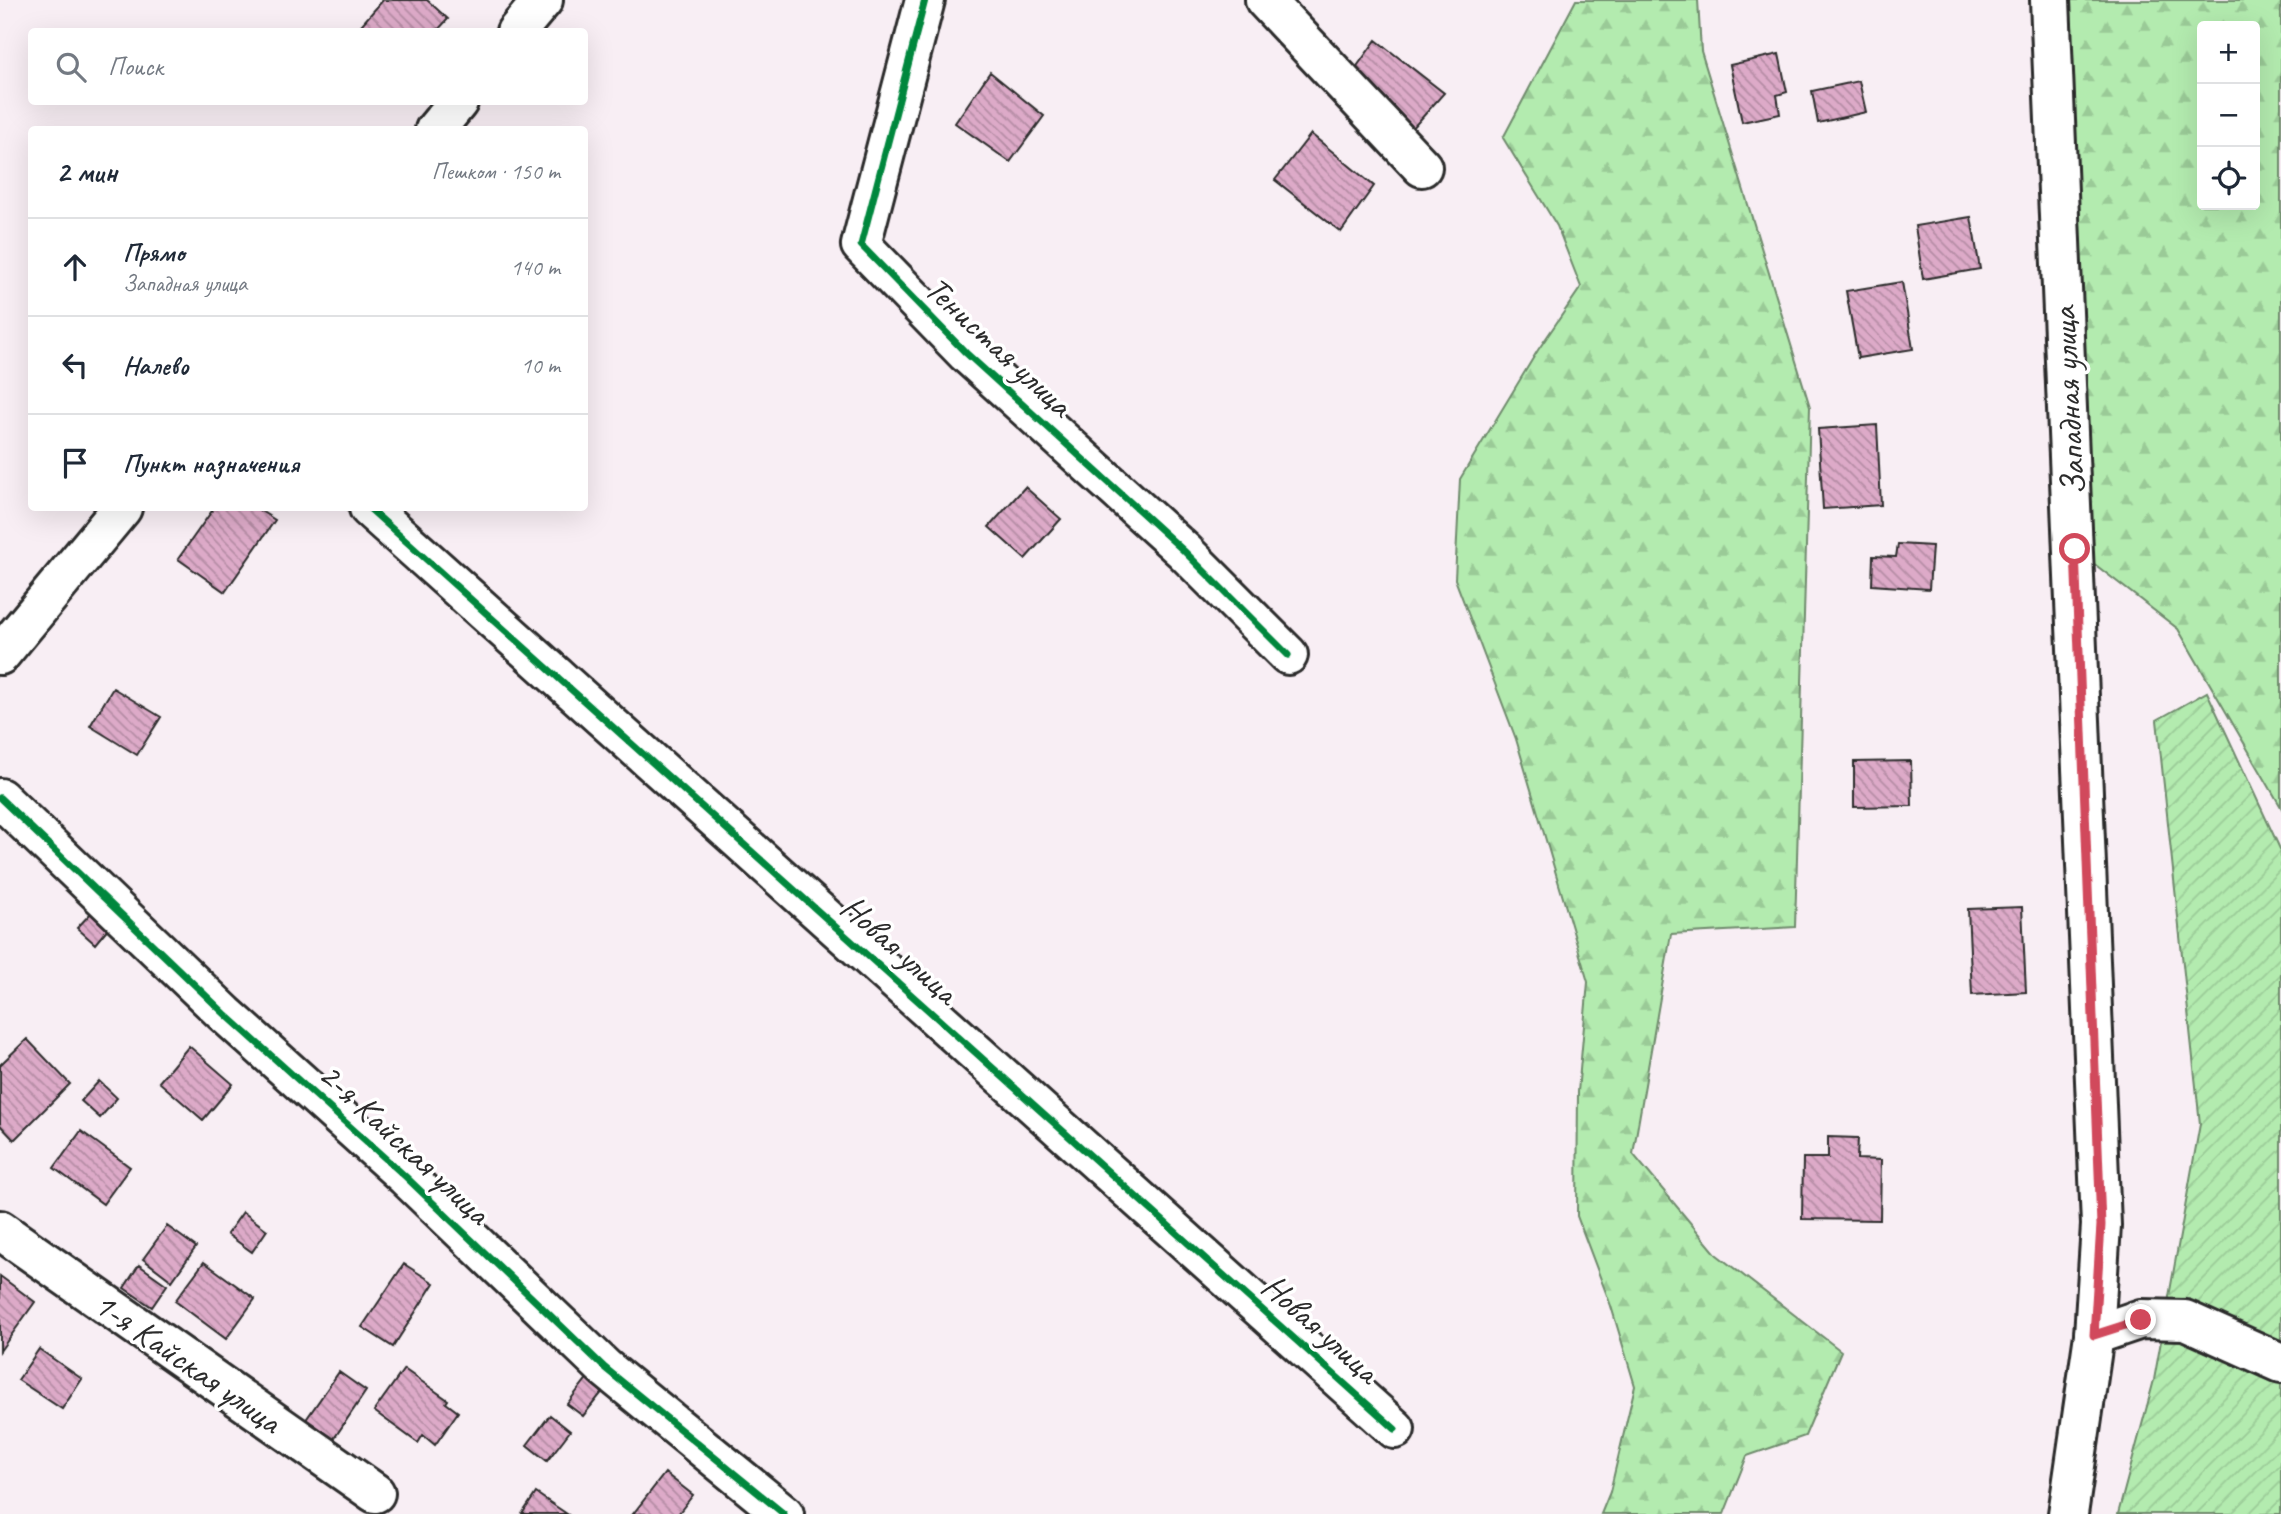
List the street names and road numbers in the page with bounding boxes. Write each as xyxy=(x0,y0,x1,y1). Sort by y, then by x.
street label: Тенистая улица xyxy=(915,266,1084,428)
street label: Западная улица xyxy=(2041,303,2096,496)
street label: Новая улица xyxy=(831,885,970,1016)
street label: 2-я Кайская улица xyxy=(309,1052,502,1236)
street label: Новая улица xyxy=(1252,1264,1391,1395)
street label: 1-я Кайская улица xyxy=(85,1281,292,1445)

